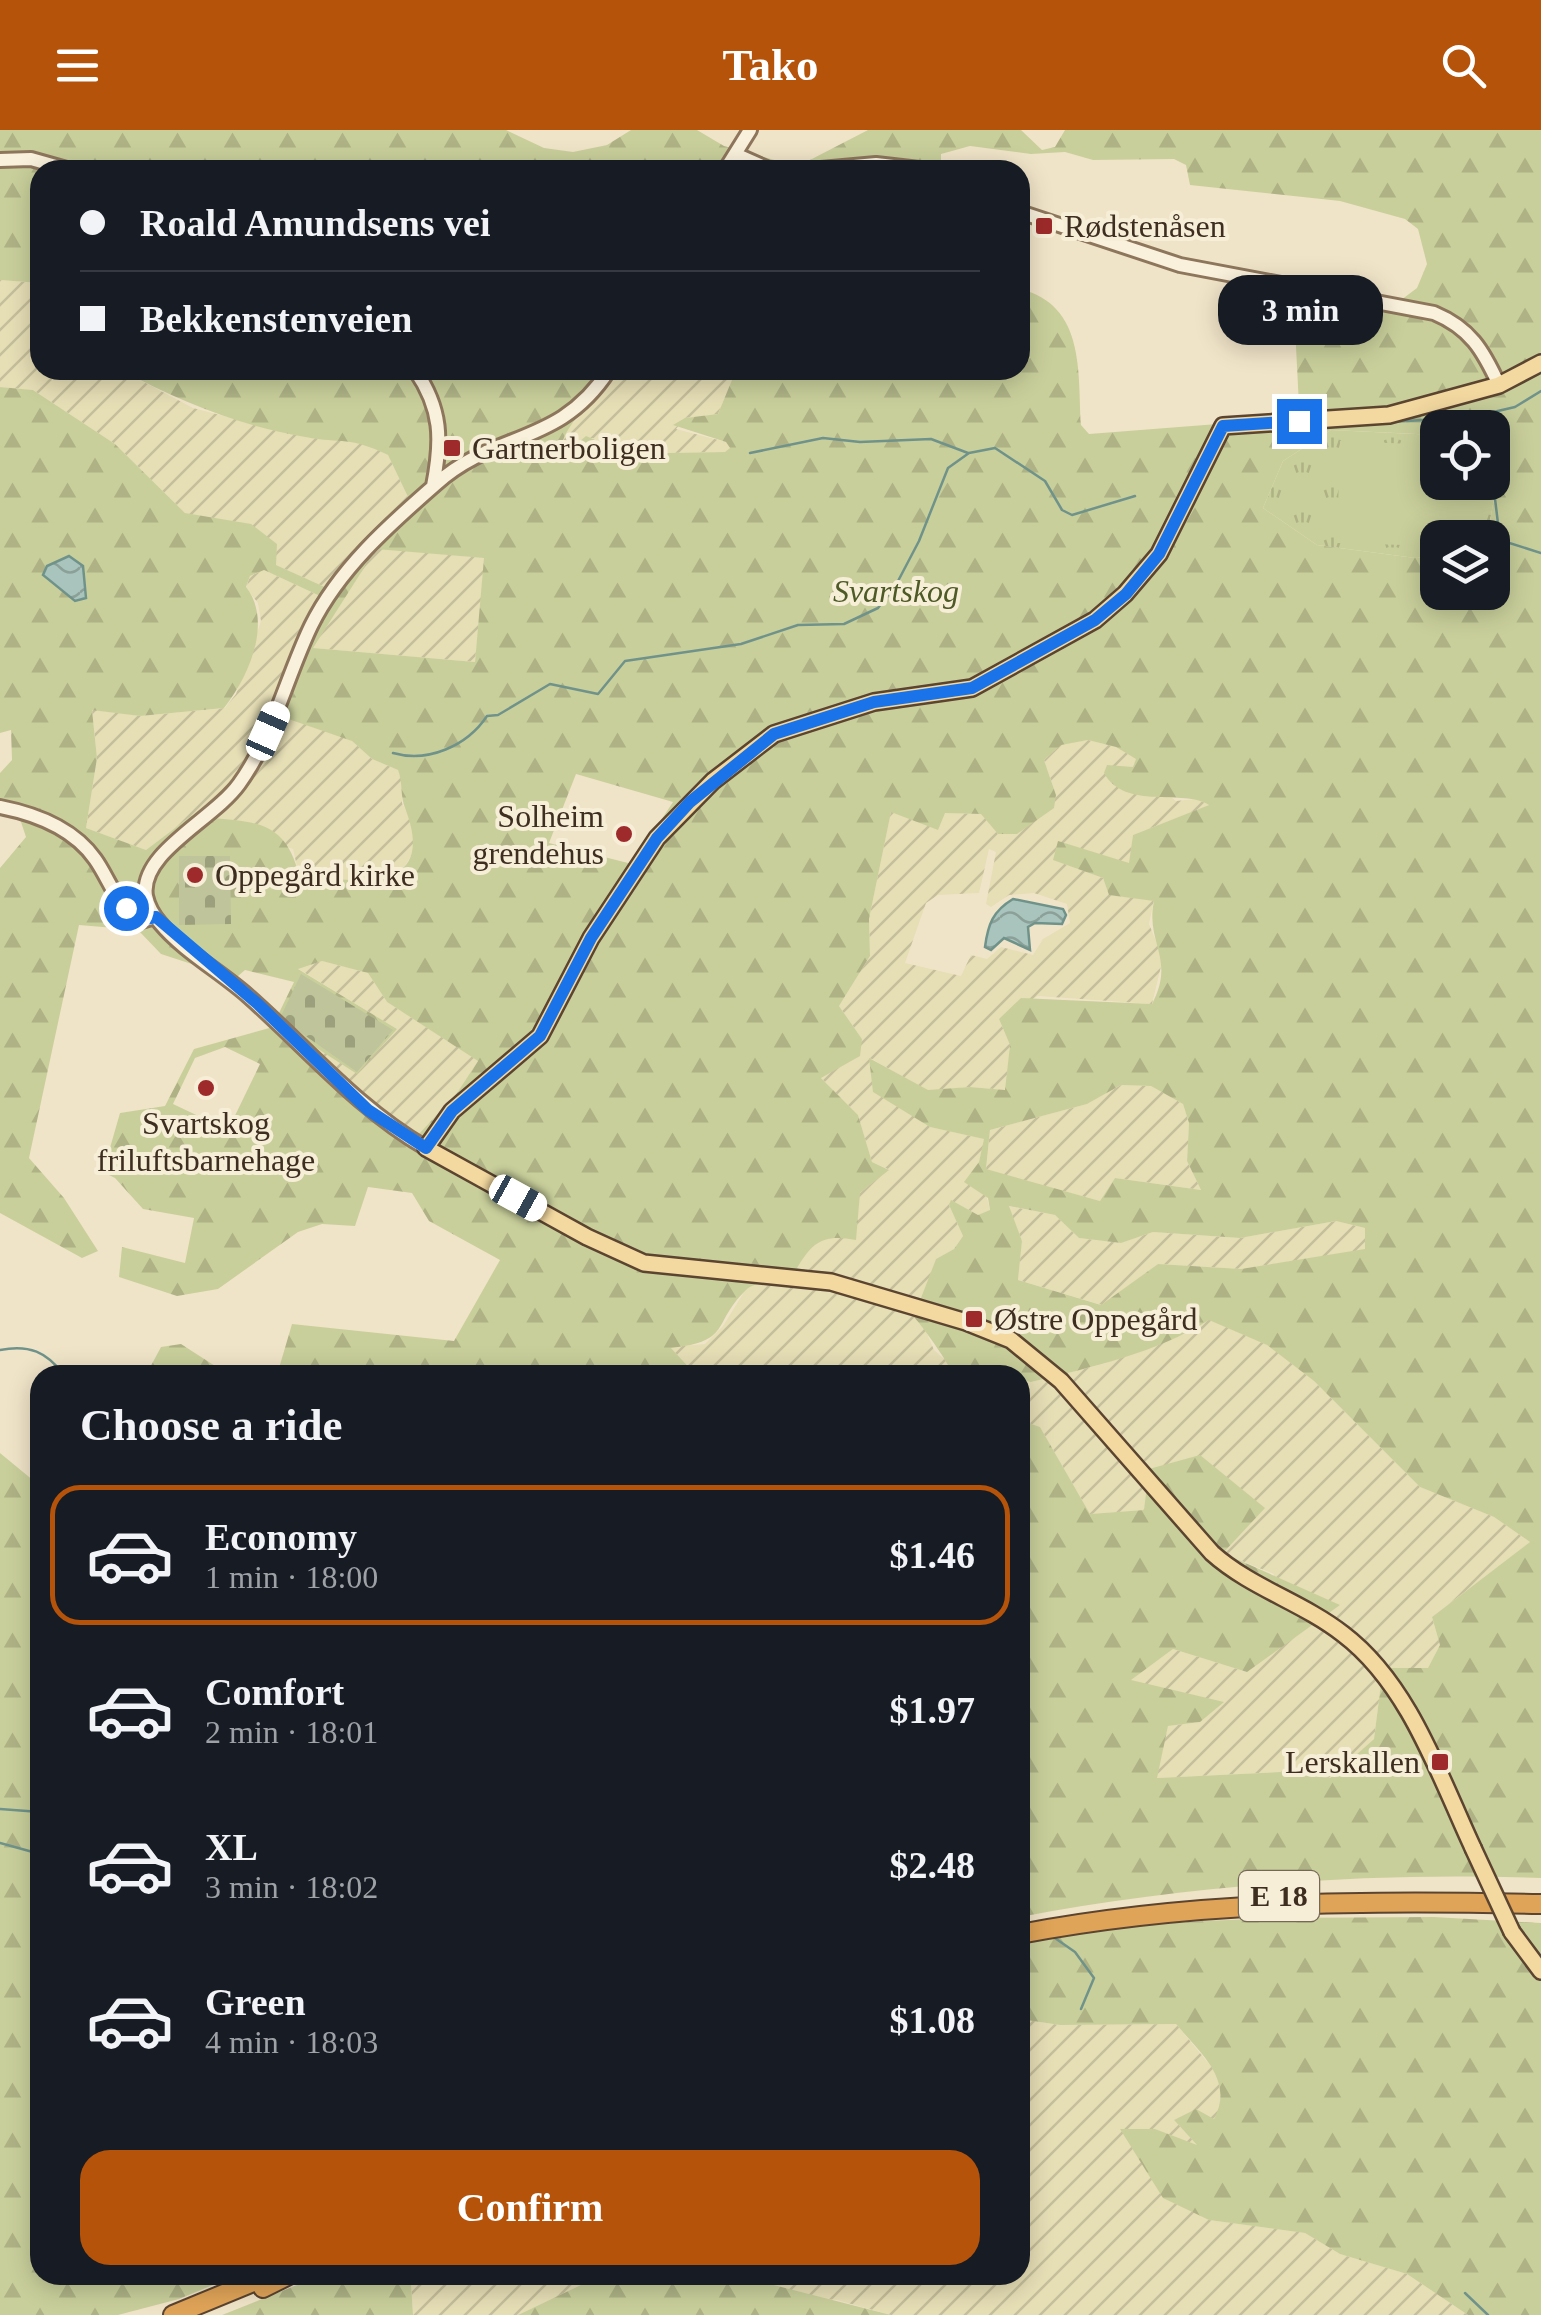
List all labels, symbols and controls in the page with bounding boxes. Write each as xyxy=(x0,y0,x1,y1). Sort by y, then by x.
icon: menu xyxy=(50,38,105,93)
icon: search xyxy=(1436,38,1491,93)
text: Tako xyxy=(723,40,818,90)
text: Roald Amundsens vei xyxy=(140,202,491,244)
place label: Rødstenåsen xyxy=(1064,208,1226,244)
marker: Rødstenåsen xyxy=(1033,215,1055,237)
callout: 3 min xyxy=(1216,276,1382,346)
text: 3 min xyxy=(1262,292,1339,328)
text: Bekkenstenveien xyxy=(140,298,412,340)
route end xyxy=(1277,399,1322,444)
map controls xyxy=(1420,410,1510,610)
button: locate xyxy=(1420,410,1510,500)
place label: Gartnerboligen xyxy=(472,430,666,466)
marker: Gartnerboligen xyxy=(441,437,463,459)
button: layers xyxy=(1420,520,1510,610)
park label: Svartskog xyxy=(833,573,959,609)
car xyxy=(242,697,294,765)
place label: Solheim grendehus xyxy=(472,798,604,871)
marker: Solheim grendehus xyxy=(613,823,635,845)
place label: Oppegård kirke xyxy=(215,857,415,893)
marker: Oppegård kirke xyxy=(184,864,206,886)
route start xyxy=(104,886,149,931)
marker: Svartskog friluftsbarnehage xyxy=(195,1077,217,1099)
place label: Svartskog friluftsbarnehage xyxy=(97,1105,315,1178)
car xyxy=(484,1170,552,1226)
place label: Østre Oppegård xyxy=(994,1301,1197,1337)
marker: Østre Oppegård xyxy=(963,1308,985,1330)
text: Choose a ride xyxy=(80,1400,343,1450)
icon: car xyxy=(85,1510,175,1600)
text: Economy xyxy=(205,1516,357,1558)
text: $1.46 xyxy=(890,1534,975,1576)
text: 1 min · 18:00 xyxy=(205,1559,378,1595)
icon: car xyxy=(85,1665,175,1755)
text: Comfort xyxy=(205,1671,344,1713)
text: $1.97 xyxy=(890,1689,975,1731)
text: 2 min · 18:01 xyxy=(205,1714,378,1750)
place label: Lerskallen xyxy=(1285,1744,1420,1780)
marker: Lerskallen xyxy=(1429,1751,1451,1773)
icon: car xyxy=(85,1820,175,1910)
text: XL xyxy=(205,1826,258,1868)
text: $2.48 xyxy=(890,1844,975,1886)
text: 3 min · 18:02 xyxy=(205,1869,378,1905)
road number: E 18 xyxy=(1239,1871,1319,1921)
icon: car xyxy=(85,1975,175,2065)
text: Green xyxy=(205,1981,306,2023)
text: $1.08 xyxy=(890,1999,975,2041)
text: 4 min · 18:03 xyxy=(205,2024,378,2060)
button: Confirm xyxy=(80,2150,980,2265)

